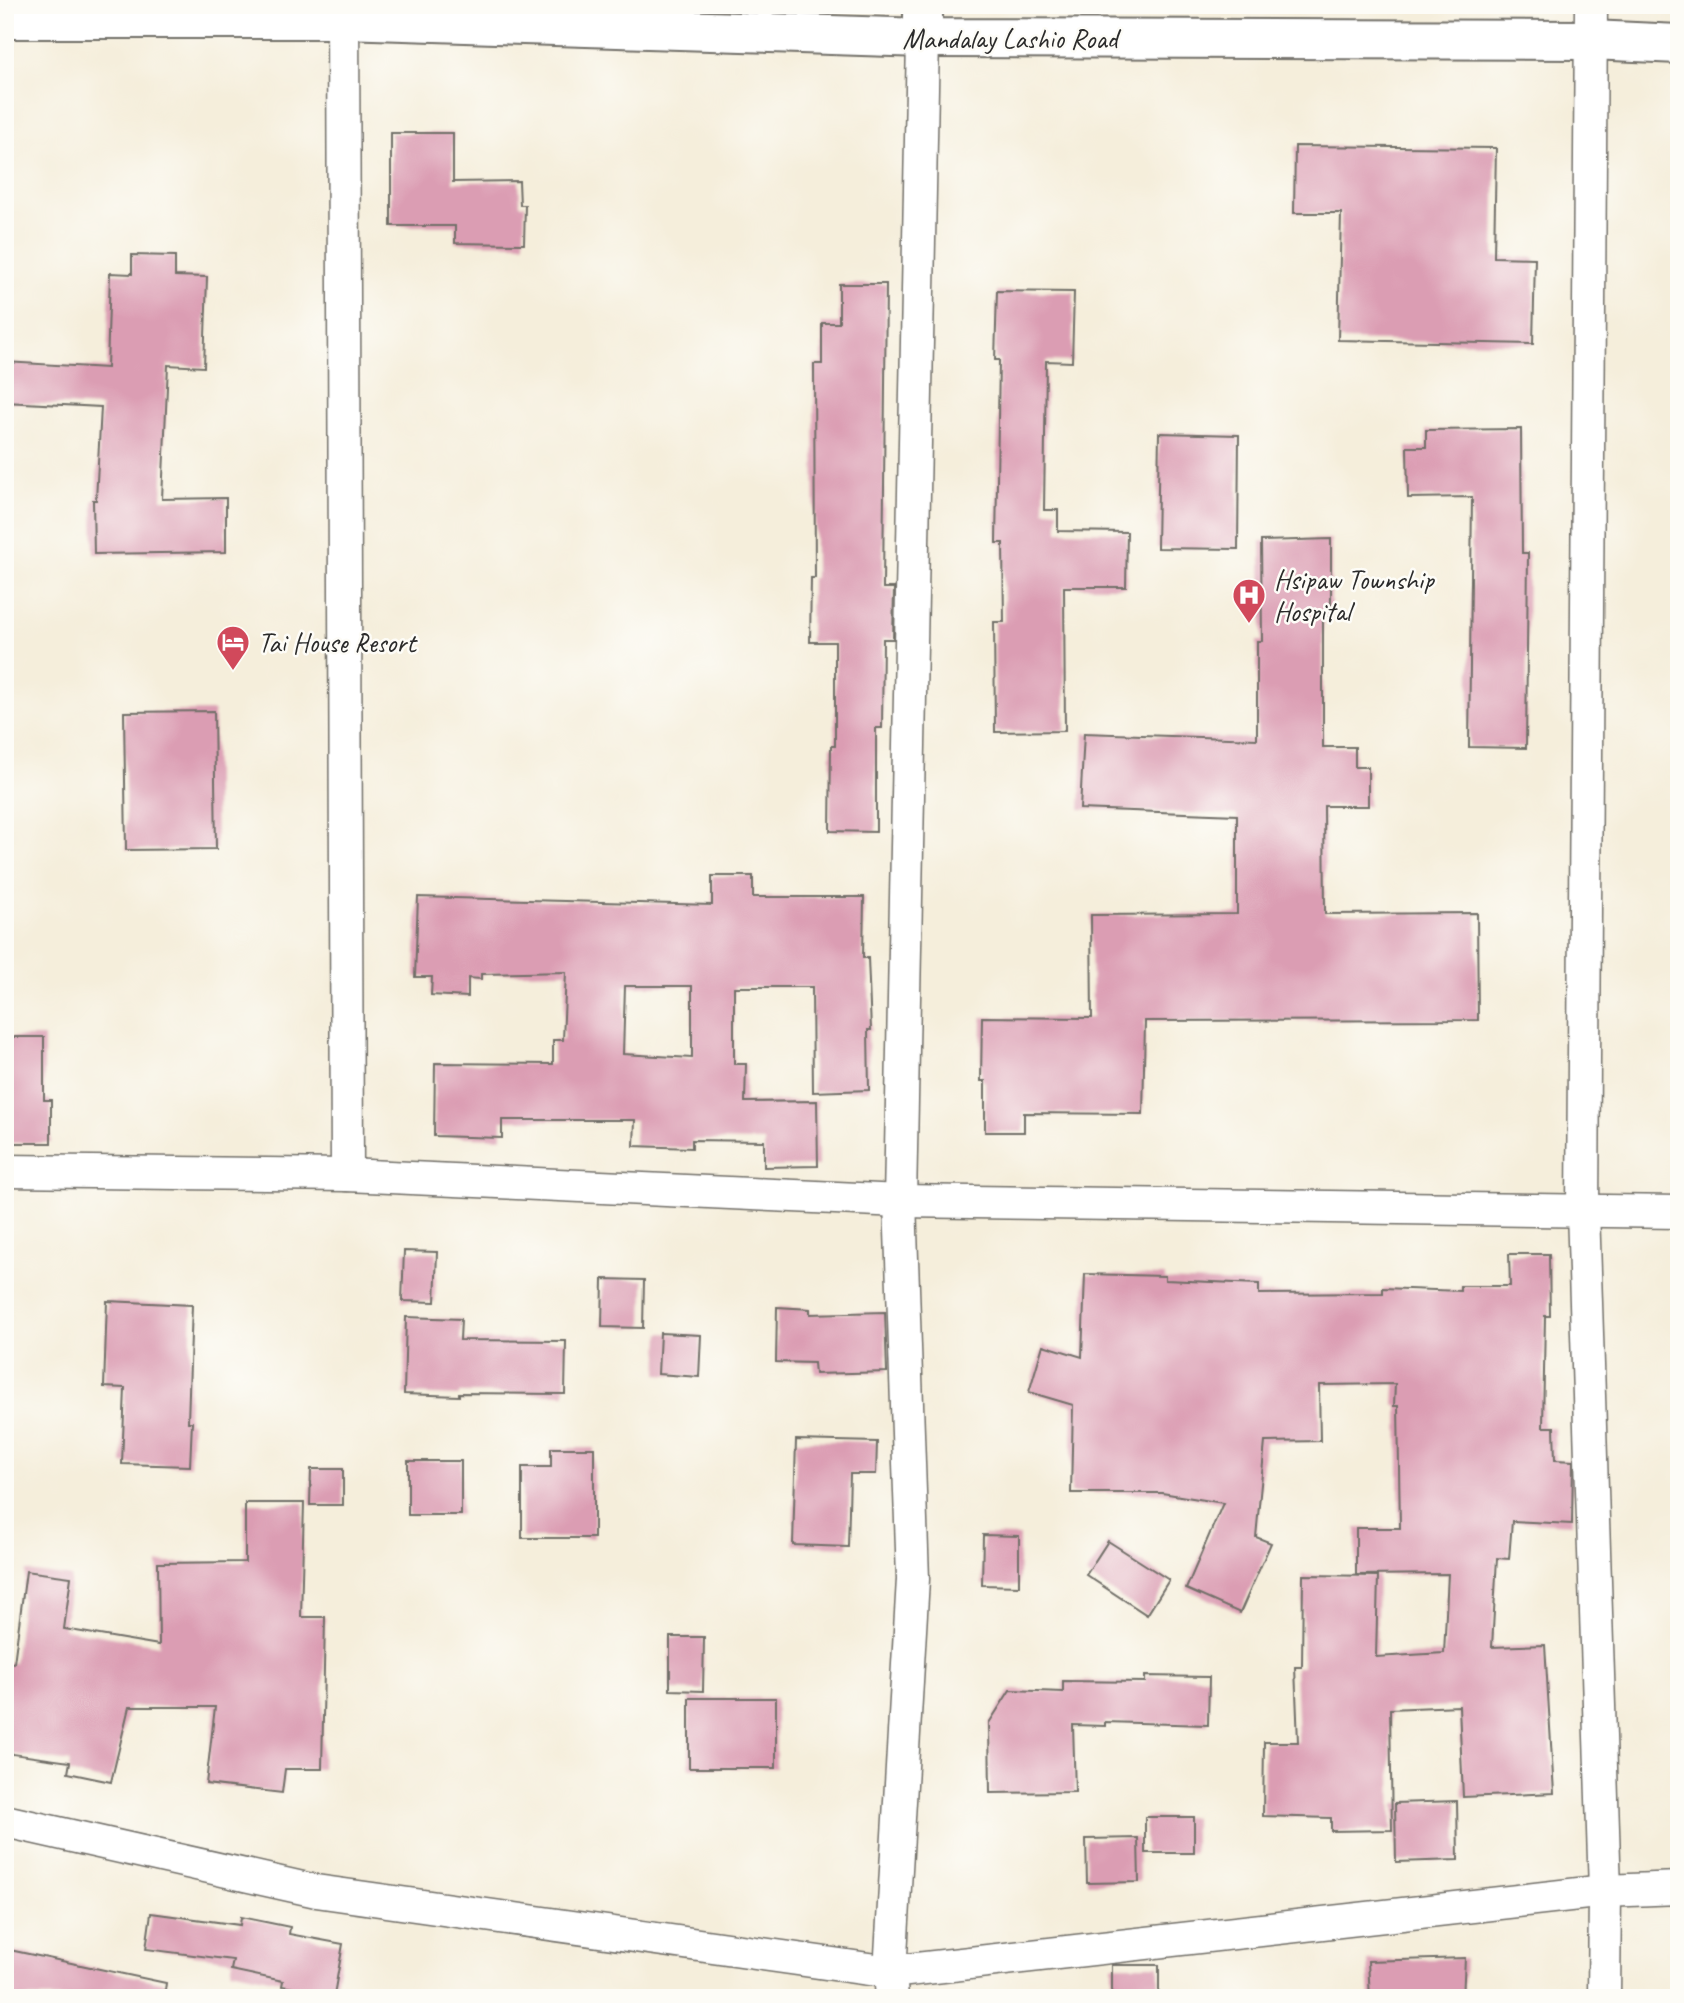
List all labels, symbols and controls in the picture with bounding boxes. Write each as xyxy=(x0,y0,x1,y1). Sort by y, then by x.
street label: Mandalay Lashio Road xyxy=(903,21,1121,56)
place label: Hsipaw Township Hospital xyxy=(1274,562,1435,629)
hospital icon: Hsipaw Township Hospital xyxy=(1230,576,1268,625)
hotel icon: Tai House Resort xyxy=(214,623,252,672)
place label: Tai House Resort xyxy=(258,625,418,660)

